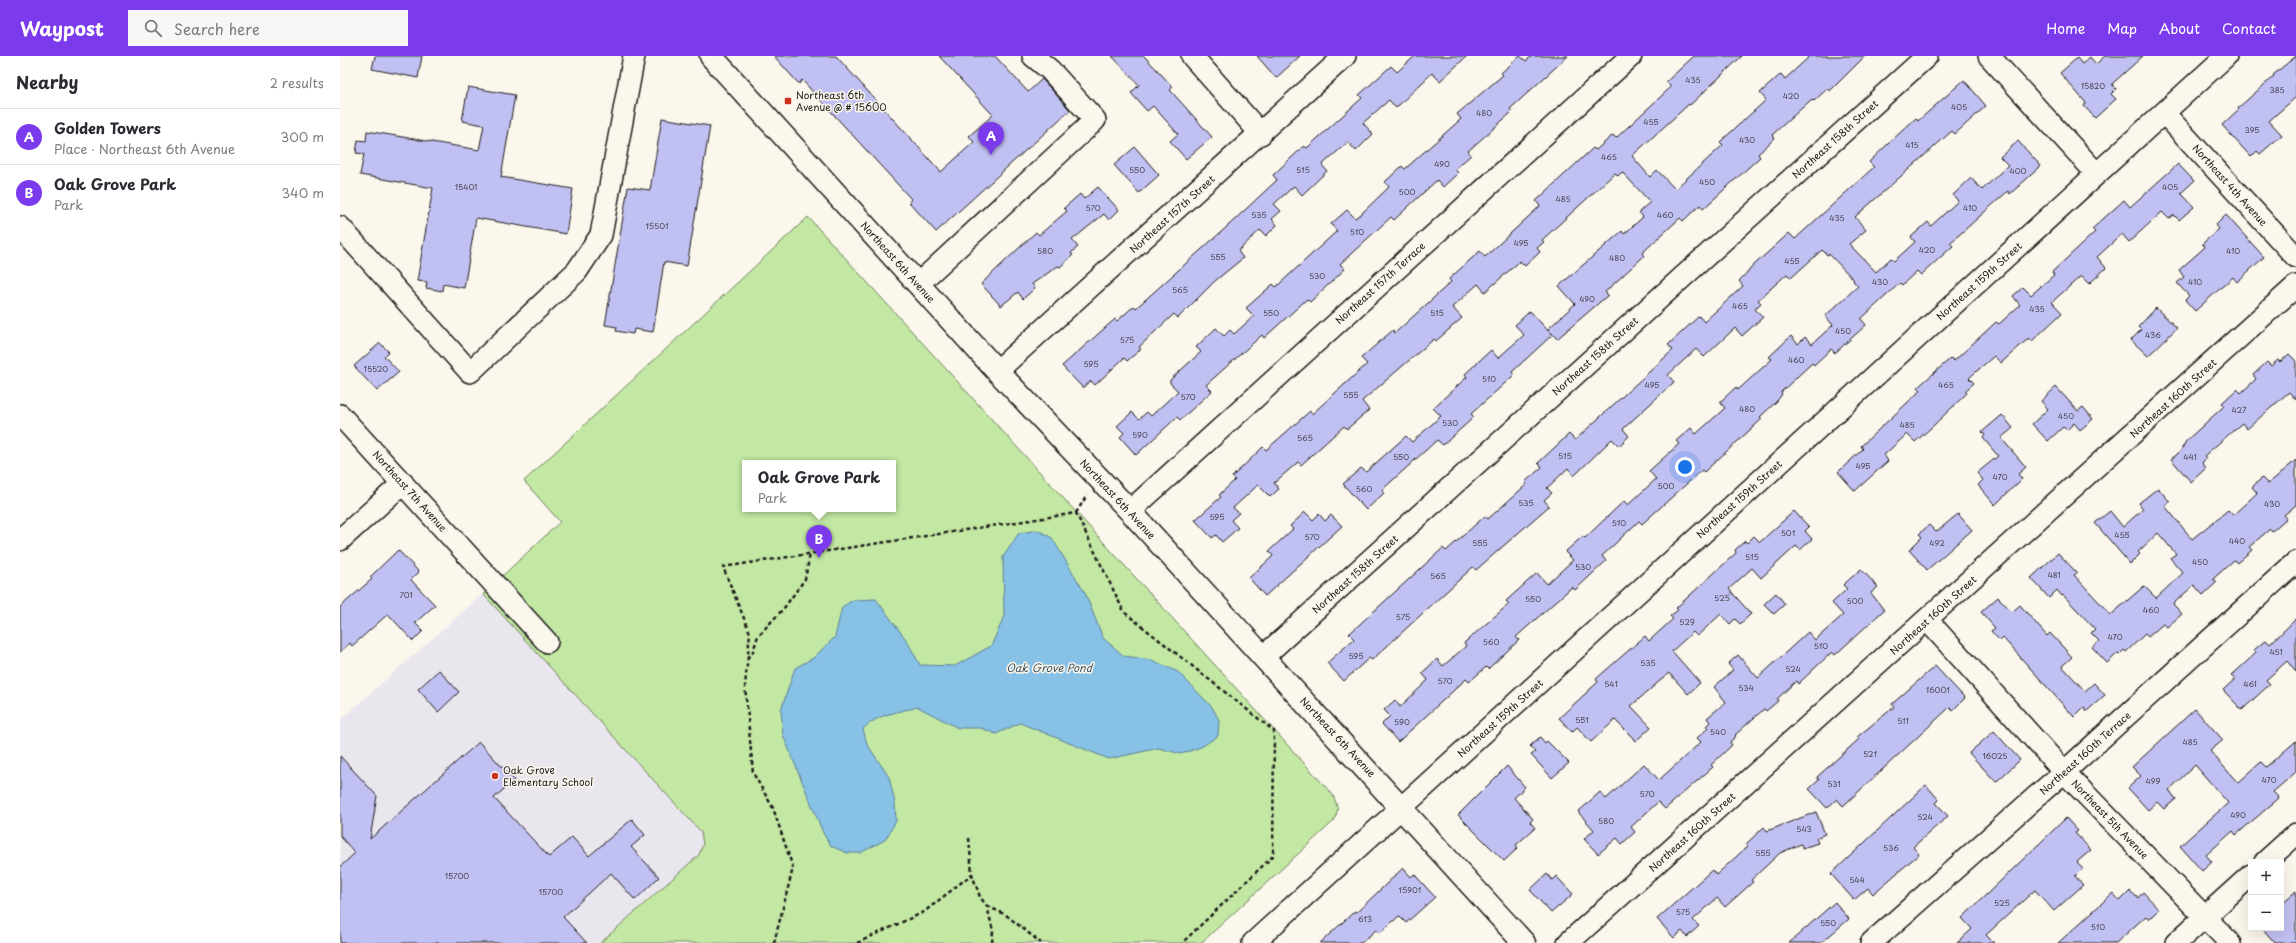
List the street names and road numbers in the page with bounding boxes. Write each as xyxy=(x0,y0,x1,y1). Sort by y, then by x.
street label: Northeast 158th Street xyxy=(1788,96,1881,181)
street label: Northeast 4th Avenue xyxy=(2190,140,2272,229)
street label: Northeast 157th Street xyxy=(1126,171,1218,256)
street label: Northeast 6th Avenue xyxy=(858,218,939,306)
street label: Northeast 157th Terrace xyxy=(1331,238,1428,327)
street label: Northeast 159th Street xyxy=(1933,238,2025,323)
street label: Northeast 158th Street xyxy=(1548,313,1641,398)
street label: Northeast 160th Street xyxy=(2126,355,2219,441)
street label: Northeast 7th Avenue xyxy=(370,447,451,535)
street label: Northeast 6th Avenue xyxy=(1077,455,1160,543)
street label: Northeast 159th Street xyxy=(1693,456,1785,541)
street label: Northeast 158th Street xyxy=(1308,531,1401,616)
street label: Northeast 160th Street xyxy=(1886,572,1979,658)
street label: Northeast 159th Street xyxy=(1454,675,1546,760)
street label: Northeast 6th Avenue xyxy=(1297,693,1380,781)
street label: Northeast 160th Terrace xyxy=(2036,707,2134,798)
street label: Northeast 5th Avenue xyxy=(2068,776,2152,862)
street label: Northeast 160th Street xyxy=(1645,789,1738,875)

